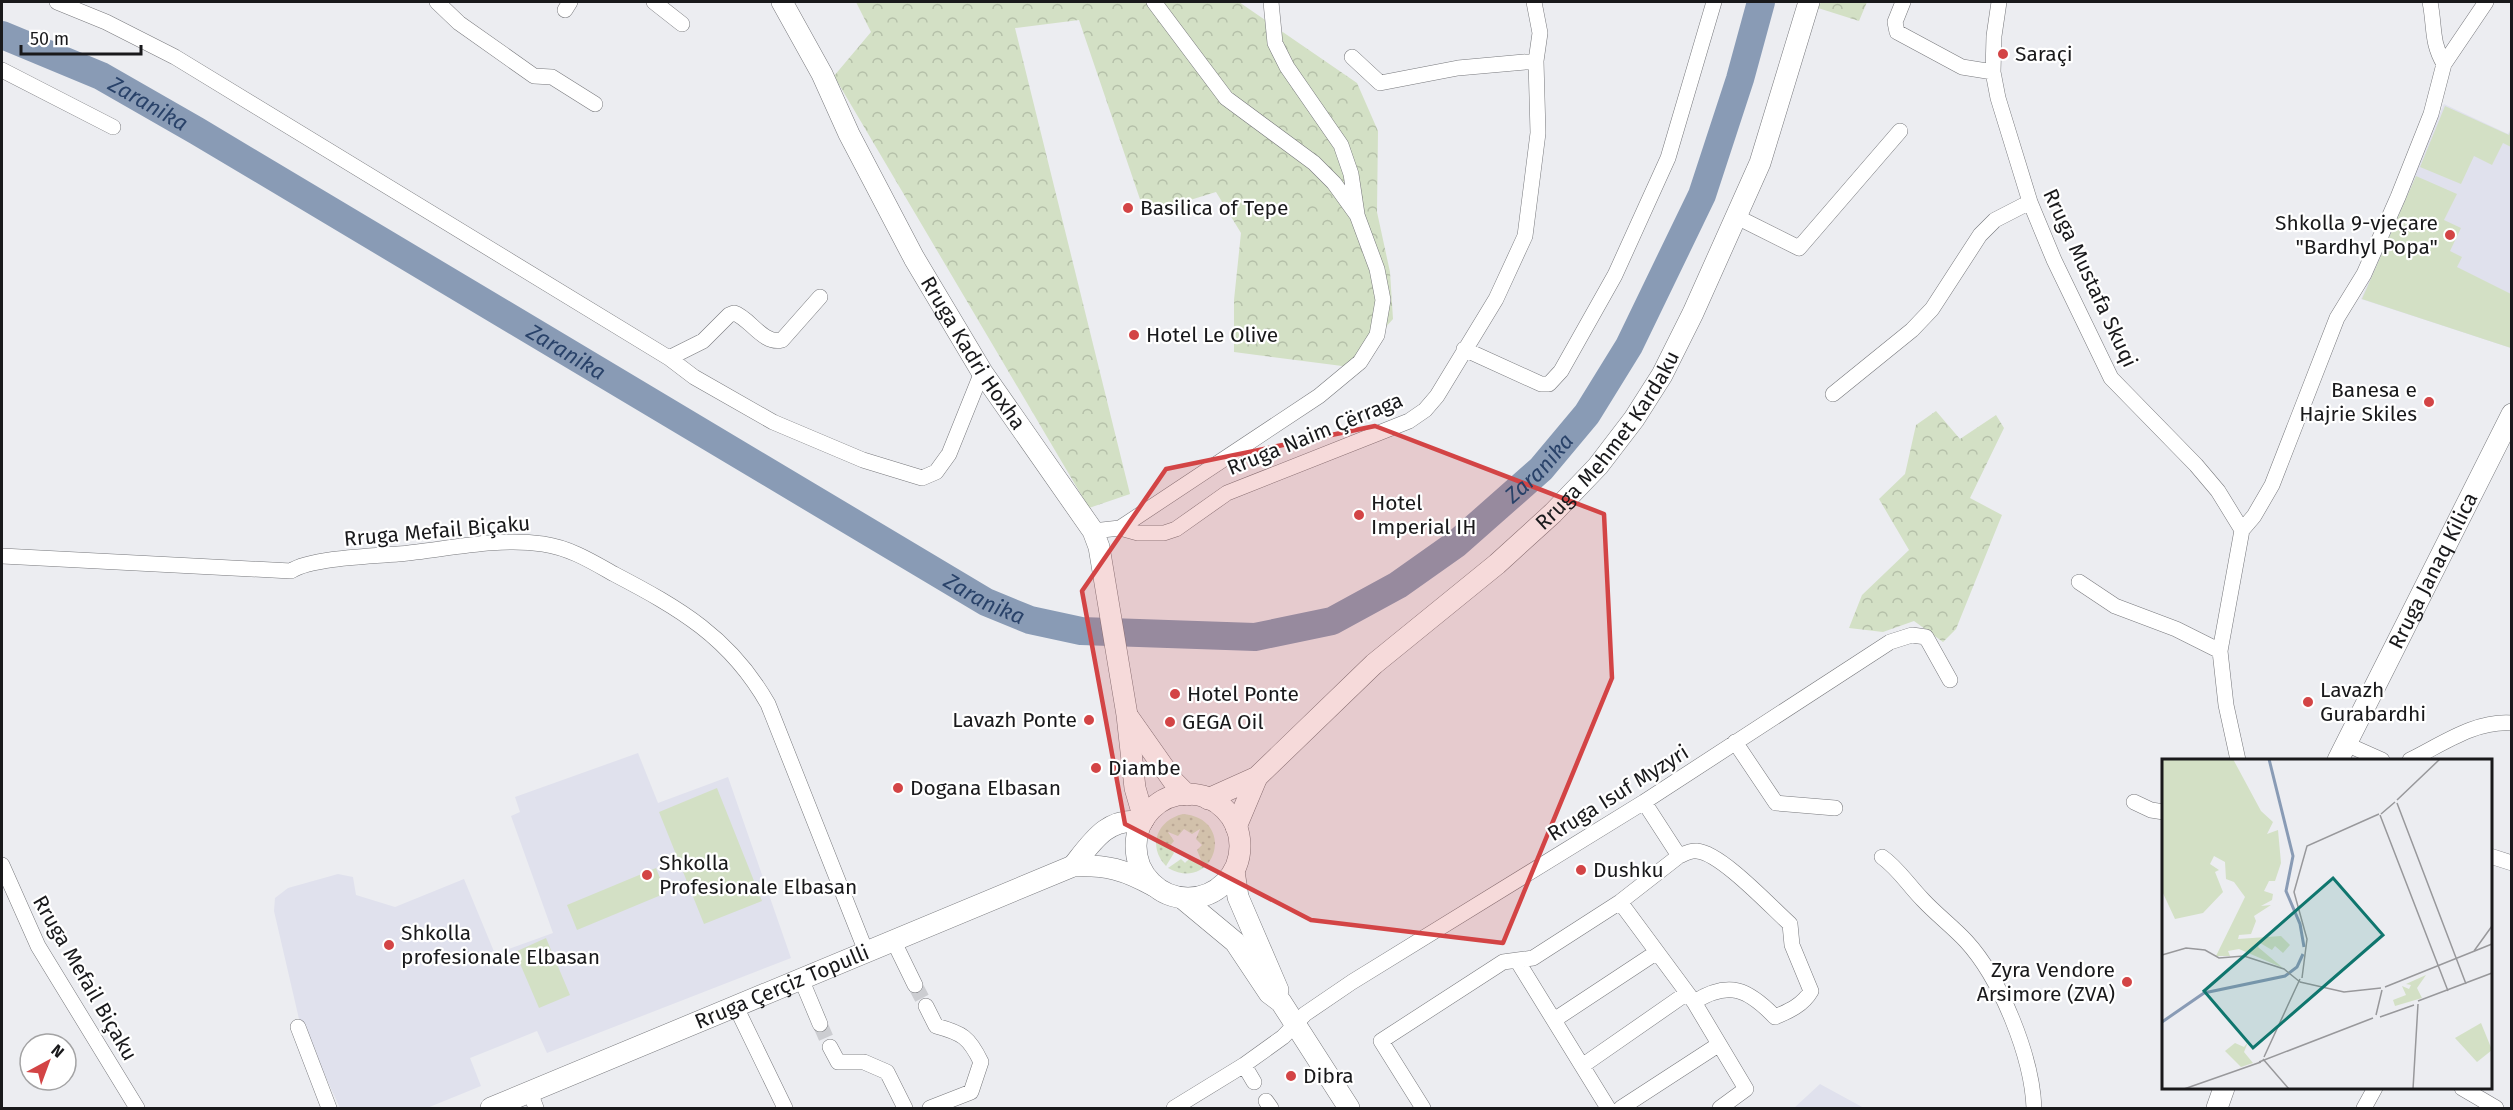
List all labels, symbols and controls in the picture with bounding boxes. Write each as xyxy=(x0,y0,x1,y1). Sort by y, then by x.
scale bar xyxy=(21,18,141,56)
text: 50 m xyxy=(30,28,69,50)
place label: Saraçi xyxy=(2015,41,2073,67)
marker: Saraçi xyxy=(1996,47,2010,61)
water label: Zaranika xyxy=(103,69,193,137)
street label: Rruga Mustafa Skuqi xyxy=(2037,185,2143,371)
place label: Basilica of Tepe xyxy=(1140,195,1289,221)
marker: Basilica of Tepe xyxy=(1121,201,1135,215)
place label: Shkolla 9-vjeçare "Bardhyl Popa" xyxy=(2275,210,2438,260)
marker: Shkolla 9-vjeçare "Bardhyl Popa" xyxy=(2443,228,2457,242)
street label: Rruga Kadri Hoxha xyxy=(915,271,1031,435)
water label: Zaranika xyxy=(521,317,611,385)
place label: Hotel Le Olive xyxy=(1146,322,1278,348)
marker: Hotel Le Olive xyxy=(1127,328,1141,342)
street label: Rruga Mehmet Kardaku xyxy=(1530,346,1685,536)
place label: Banesa e Hajrie Skiles xyxy=(2299,377,2417,427)
street label: Rruga Naim Çërraga xyxy=(1223,387,1407,481)
marker: Banesa e Hajrie Skiles xyxy=(2422,395,2436,409)
water label: Zaranika xyxy=(1498,427,1579,509)
street label: Rruga Janaq Kilica xyxy=(2383,488,2484,653)
place label: Hotel Imperial IH xyxy=(1371,490,1477,540)
marker: Hotel Imperial IH xyxy=(1352,508,1366,522)
street label: Rruga Mefail Biçaku xyxy=(343,510,531,552)
water label: Zaranika xyxy=(939,566,1029,630)
place label: Lavazh Gurabardhi xyxy=(2320,677,2426,727)
place label: Hotel Ponte xyxy=(1187,681,1299,707)
marker: Hotel Ponte xyxy=(1168,687,1182,701)
marker: Lavazh Gurabardhi xyxy=(2301,695,2315,709)
place label: Lavazh Ponte xyxy=(952,707,1077,733)
place label: GEGA Oil xyxy=(1182,709,1264,735)
marker: Lavazh Ponte xyxy=(1082,713,1096,727)
marker: GEGA Oil xyxy=(1163,715,1177,729)
street label: Rruga Isuf Myzyri xyxy=(1543,739,1693,847)
place label: Diambe xyxy=(1108,755,1181,781)
inset map xyxy=(2162,759,2492,1089)
marker: Diambe xyxy=(1089,761,1103,775)
place label: Dogana Elbasan xyxy=(910,775,1061,801)
marker: Dogana Elbasan xyxy=(891,781,905,795)
place label: Shkolla Profesionale Elbasan xyxy=(659,850,857,900)
place label: Dushku xyxy=(1593,857,1664,883)
marker: Dushku xyxy=(1574,863,1588,877)
marker: Shkolla Profesionale Elbasan xyxy=(640,868,654,882)
street label: Rruga Mefail Biçaku xyxy=(27,891,143,1065)
place label: Shkolla profesionale Elbasan xyxy=(401,920,600,970)
marker: Shkolla profesionale Elbasan xyxy=(382,938,396,952)
street label: Rruga Çerçiz Topulli xyxy=(691,939,873,1035)
place label: Zyra Vendore Arsimore (ZVA) xyxy=(1977,957,2115,1007)
marker: Zyra Vendore Arsimore (ZVA) xyxy=(2120,975,2134,989)
north arrow xyxy=(18,1032,78,1092)
text: N xyxy=(47,1040,68,1062)
place label: Dibra xyxy=(1303,1063,1354,1089)
marker: Dibra xyxy=(1284,1069,1298,1083)

